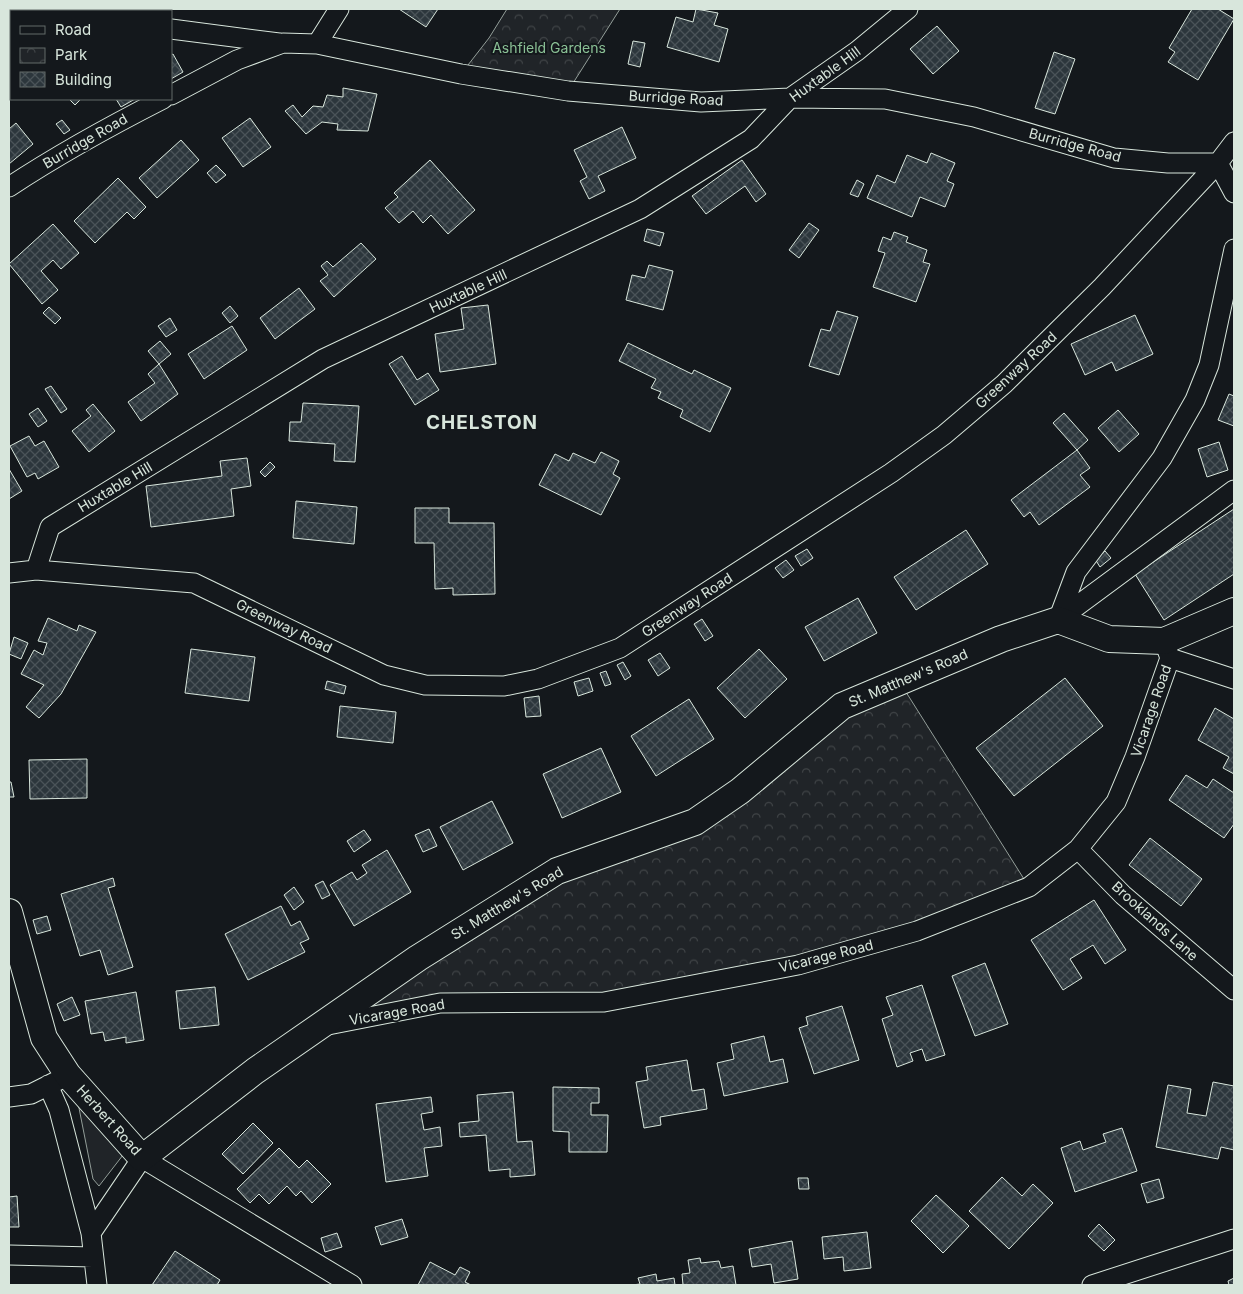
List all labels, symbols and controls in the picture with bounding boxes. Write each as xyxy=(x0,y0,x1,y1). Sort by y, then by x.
legend xyxy=(10,10,172,100)
text: Road xyxy=(55,20,91,39)
park label: Ashfield Gardens xyxy=(492,39,606,56)
street label: Huxtable Hill xyxy=(786,42,864,105)
text: Park xyxy=(55,45,88,64)
text: Building xyxy=(55,70,112,89)
street label: Burridge Road xyxy=(628,87,724,108)
street label: Burridge Road xyxy=(39,109,130,172)
street label: Burridge Road xyxy=(1027,124,1123,165)
street label: Huxtable Hill xyxy=(426,265,509,316)
street label: Greenway Road xyxy=(972,328,1060,412)
district label: CHELSTON xyxy=(426,411,538,434)
street label: Huxtable Hill xyxy=(74,458,155,515)
street label: Greenway Road xyxy=(638,569,735,640)
street label: Greenway Road xyxy=(233,595,335,656)
street label: St. Matthew's Road xyxy=(846,645,970,710)
street label: Vicarage Road xyxy=(1127,662,1174,759)
street label: St. Matthew's Road xyxy=(448,862,566,943)
street label: Brooklands Lane xyxy=(1109,877,1202,964)
street label: Vicarage Road xyxy=(777,936,875,975)
street label: Vicarage Road xyxy=(348,995,446,1028)
street label: Herbert Road xyxy=(73,1081,145,1158)

